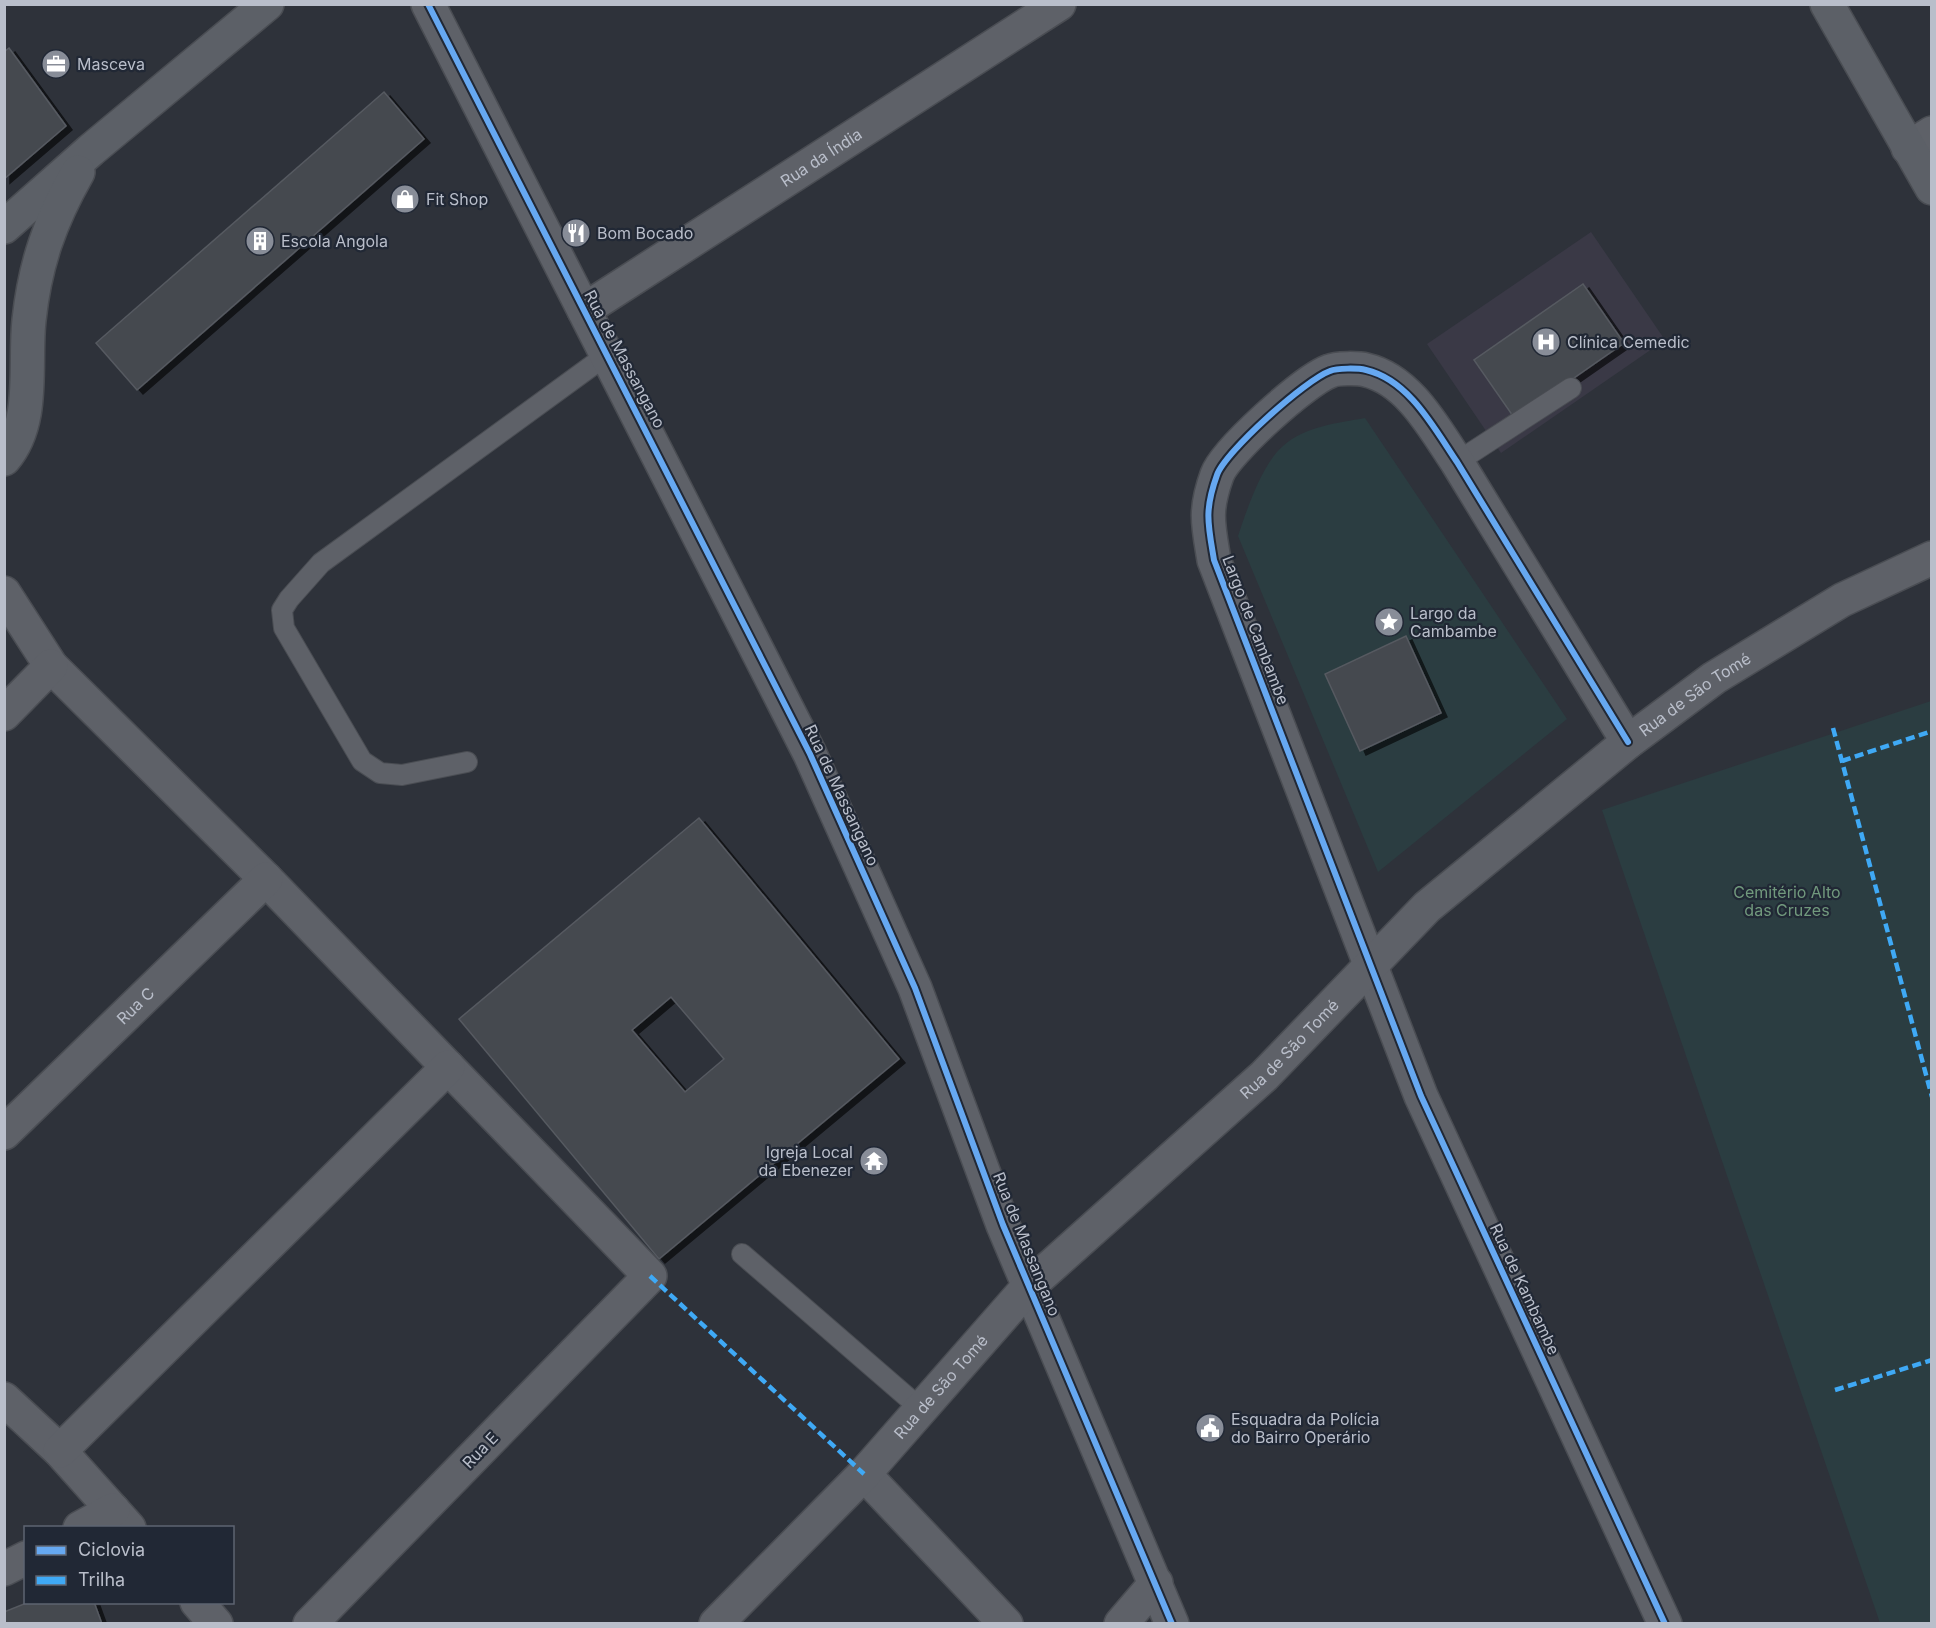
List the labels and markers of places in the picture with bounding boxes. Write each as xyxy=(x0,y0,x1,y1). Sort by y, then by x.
office icon: Masceva xyxy=(40,48,72,80)
place label: Masceva xyxy=(77,54,145,74)
shop icon: Fit Shop xyxy=(389,183,421,215)
place label: Fit Shop xyxy=(426,189,488,209)
restaurant icon: Bom Bocado xyxy=(560,217,592,249)
place label: Bom Bocado xyxy=(597,223,693,243)
building icon: Escola Angola xyxy=(244,225,276,257)
place label: Escola Angola xyxy=(281,231,388,251)
hospital icon: Clínica Cemedic xyxy=(1530,326,1562,358)
place label: Clínica Cemedic xyxy=(1567,332,1690,352)
place label: Largo da Cambambe xyxy=(1410,603,1497,641)
place icon: Largo da Cambambe xyxy=(1373,606,1405,638)
place label: Igreja Local da Ebenezer xyxy=(758,1142,853,1180)
temple icon: Igreja Local da Ebenezer xyxy=(858,1145,890,1177)
place label: Esquadra da Polícia do Bairro Operário xyxy=(1231,1409,1379,1447)
public building icon: Esquadra da Polícia do Bairro Operário xyxy=(1194,1412,1226,1444)

